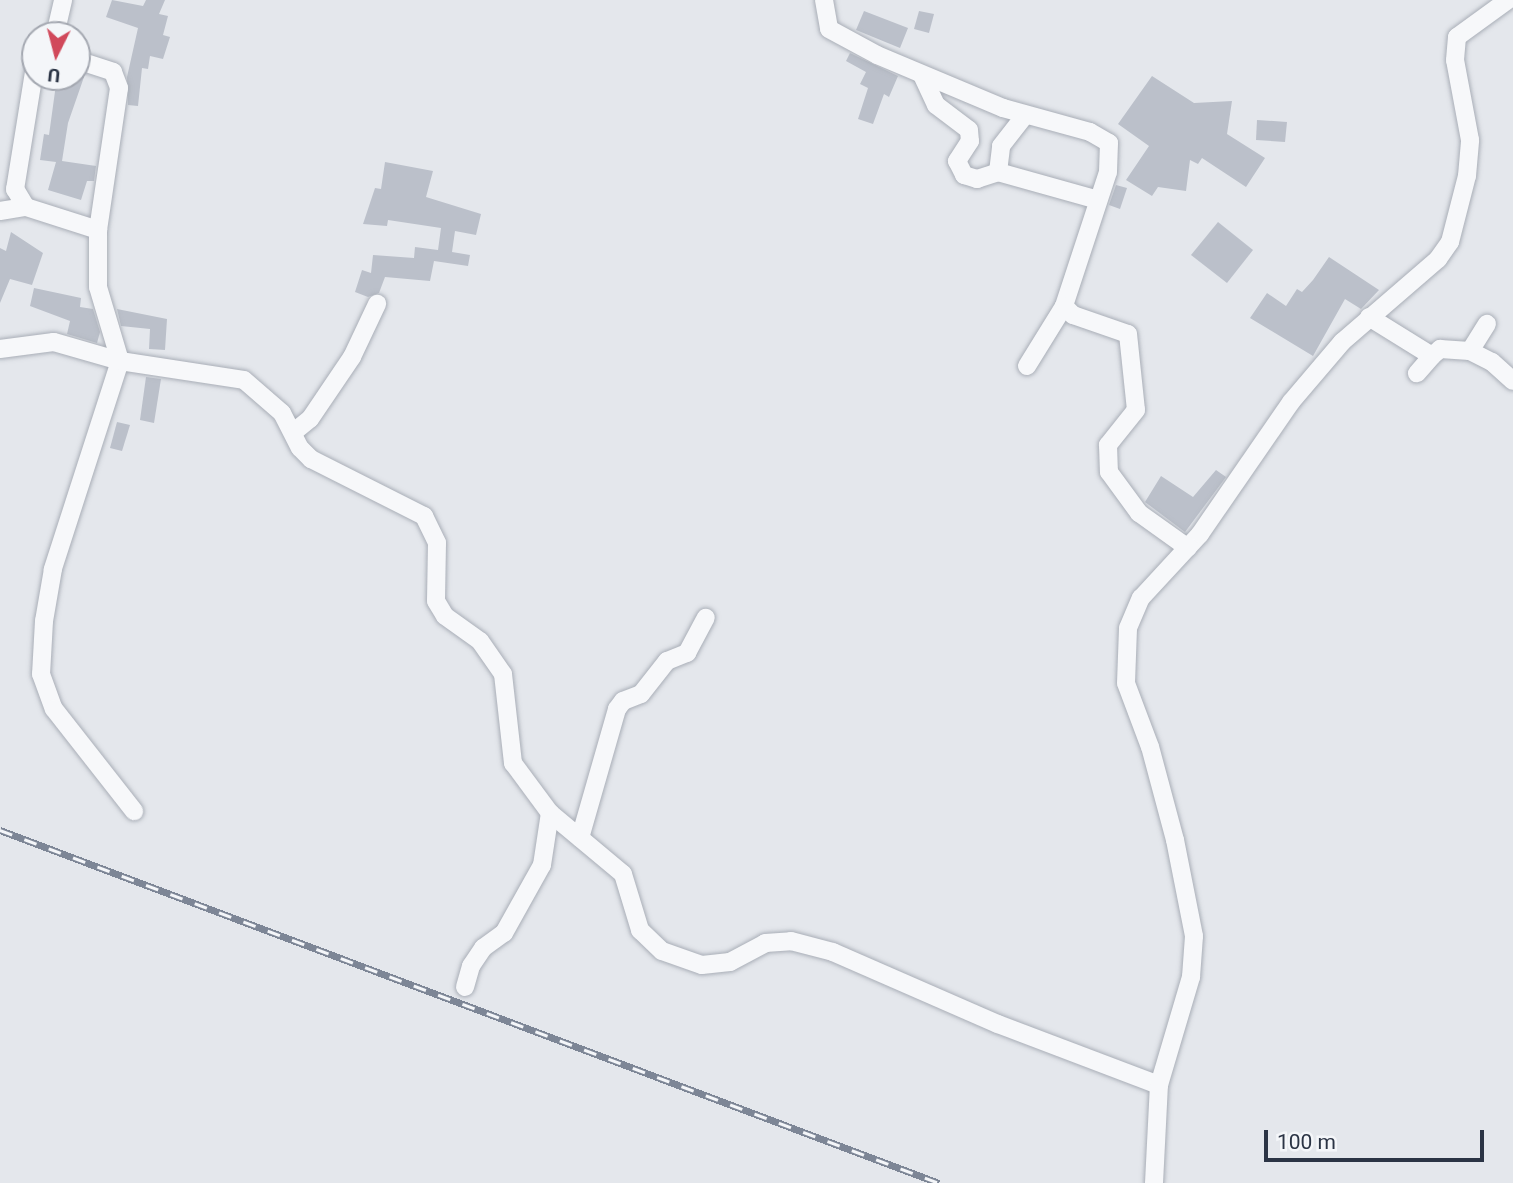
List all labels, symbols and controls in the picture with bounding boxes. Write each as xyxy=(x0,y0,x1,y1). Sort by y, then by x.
north arrow xyxy=(21,21,91,91)
text: U xyxy=(47,63,61,87)
scale bar xyxy=(1268,1116,1488,1160)
text: 100 m xyxy=(1277,1130,1336,1154)

